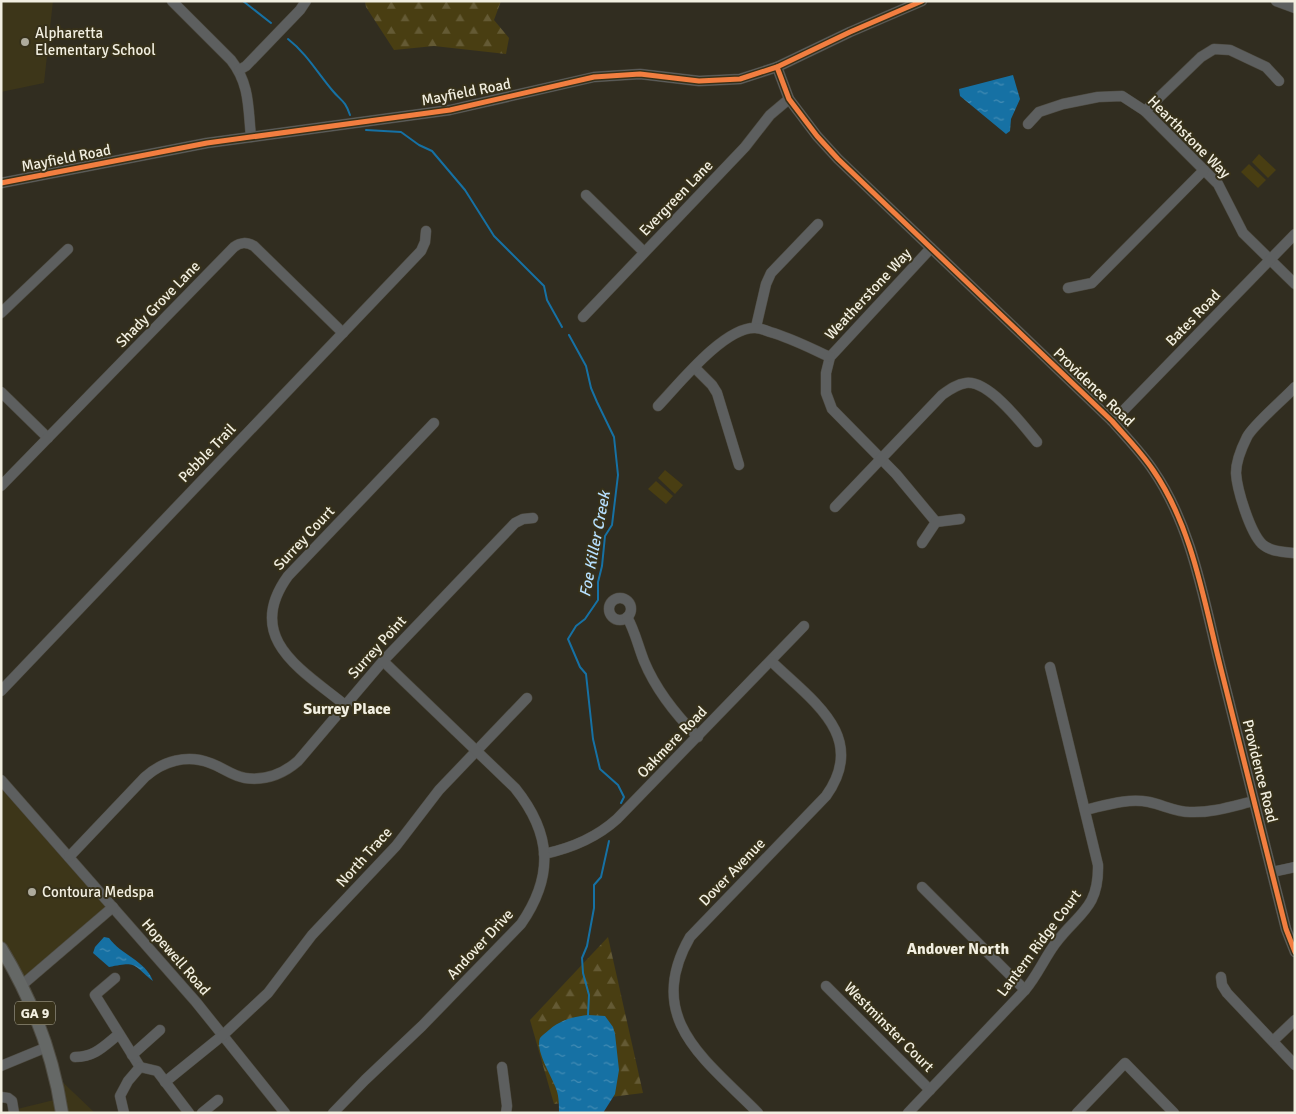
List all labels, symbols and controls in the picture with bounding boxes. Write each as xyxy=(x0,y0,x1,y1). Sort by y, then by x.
place label: Alpharetta Elementary School xyxy=(35,24,156,59)
marker: Alpharetta Elementary School xyxy=(19,36,31,48)
street label: Mayfield Road xyxy=(420,75,512,109)
street label: Hearthstone Way xyxy=(1144,92,1234,182)
street label: Mayfield Road xyxy=(20,141,112,175)
street label: Evergreen Lane xyxy=(635,156,717,240)
street label: Weatherstone Way xyxy=(821,244,915,344)
street label: Shady Grove Lane xyxy=(112,257,204,351)
street label: Bates Road xyxy=(1162,286,1224,350)
street label: Providence Road xyxy=(1050,344,1138,430)
street label: Pebble Trail xyxy=(175,420,239,486)
water label: Foe Killer Creek xyxy=(575,488,615,599)
street label: Surrey Court xyxy=(270,502,338,574)
street label: Surrey Point xyxy=(344,612,410,682)
district label: Surrey Place xyxy=(303,699,391,719)
street label: Oakmere Road xyxy=(633,702,711,781)
street label: Providence Road xyxy=(1239,718,1281,824)
street label: North Trace xyxy=(332,823,396,891)
street label: Dover Avenue xyxy=(695,834,769,910)
place label: Contoura Medspa xyxy=(42,883,154,901)
marker: Contoura Medspa xyxy=(26,886,38,898)
street label: Lantern Ridge Court xyxy=(993,886,1085,1000)
street label: Andover Drive xyxy=(443,905,517,983)
street label: Hopewell Road xyxy=(138,915,214,999)
district label: Andover North xyxy=(907,939,1009,959)
street label: Westminster Court xyxy=(840,978,938,1076)
road number: GA 9 xyxy=(15,1001,55,1024)

